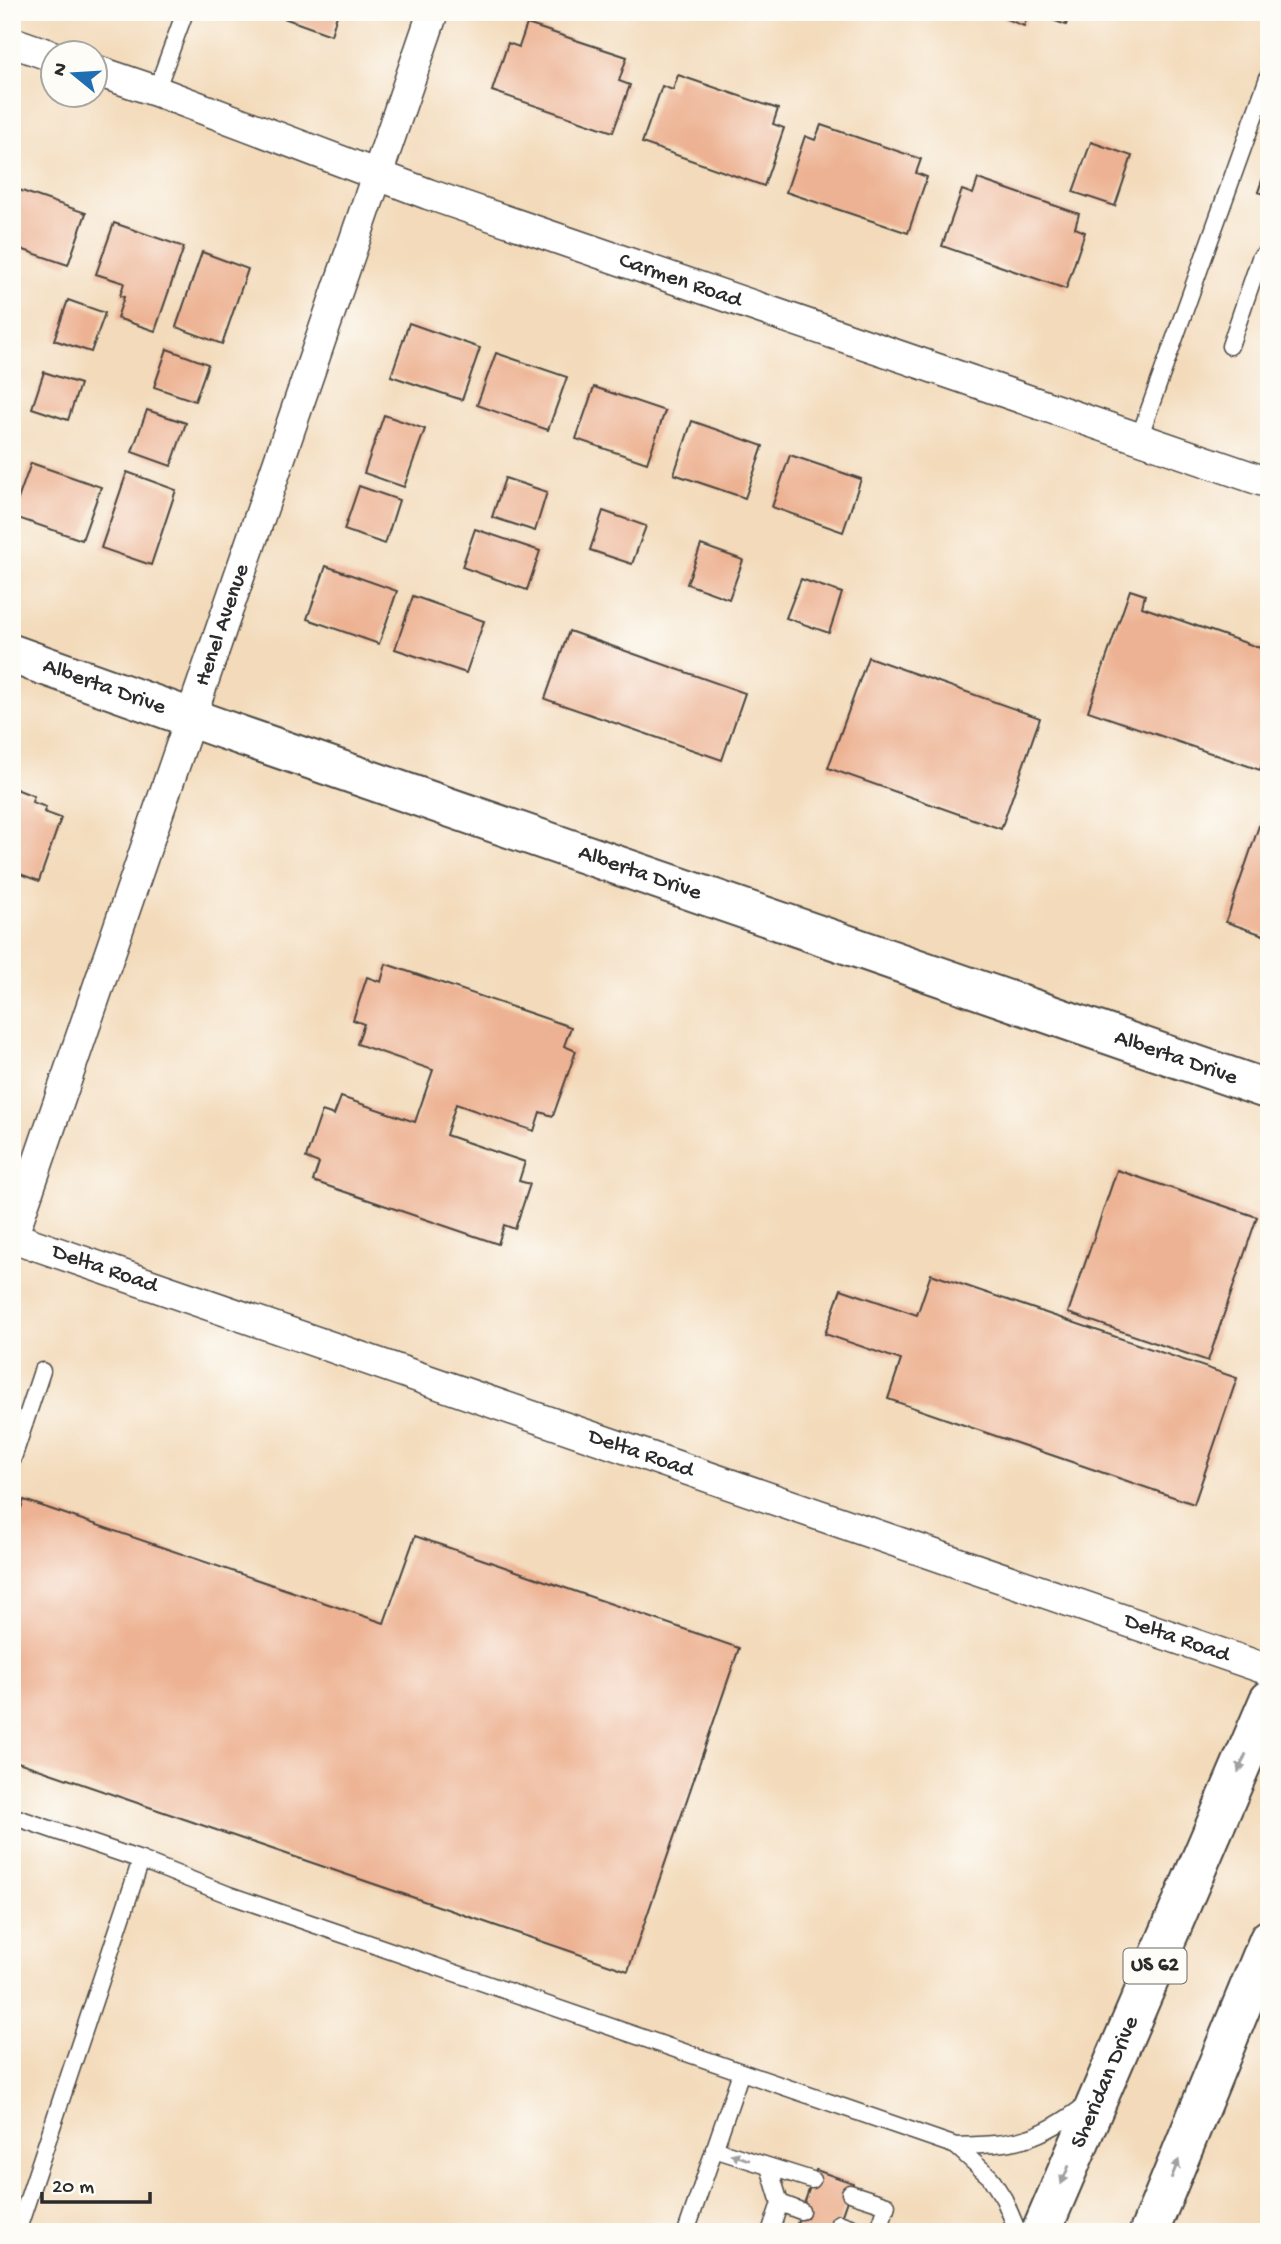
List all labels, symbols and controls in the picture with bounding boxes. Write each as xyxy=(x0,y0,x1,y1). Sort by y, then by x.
north arrow xyxy=(38,38,108,108)
text: N xyxy=(48,60,74,79)
street label: Carmen Road xyxy=(615,247,747,315)
street label: Henel Avenue xyxy=(189,559,256,690)
street label: Alberta Drive xyxy=(39,653,170,722)
street label: Alberta Drive xyxy=(575,839,706,907)
street label: Alberta Drive xyxy=(1111,1024,1242,1092)
street label: Delta Road xyxy=(46,1238,162,1300)
street label: Delta Road xyxy=(583,1422,699,1485)
street label: Delta Road xyxy=(1119,1607,1235,1669)
one-way arrow xyxy=(1236,1753,1248,1773)
road number: US 62 xyxy=(1124,1948,1186,1983)
street label: Sheridan Drive xyxy=(1065,2011,1146,2152)
one-way arrow xyxy=(729,2151,750,2162)
one-way arrow xyxy=(1169,2158,1180,2179)
scale bar xyxy=(42,2160,150,2204)
one-way arrow xyxy=(1059,2164,1070,2185)
text: 20 m xyxy=(52,2176,94,2201)

